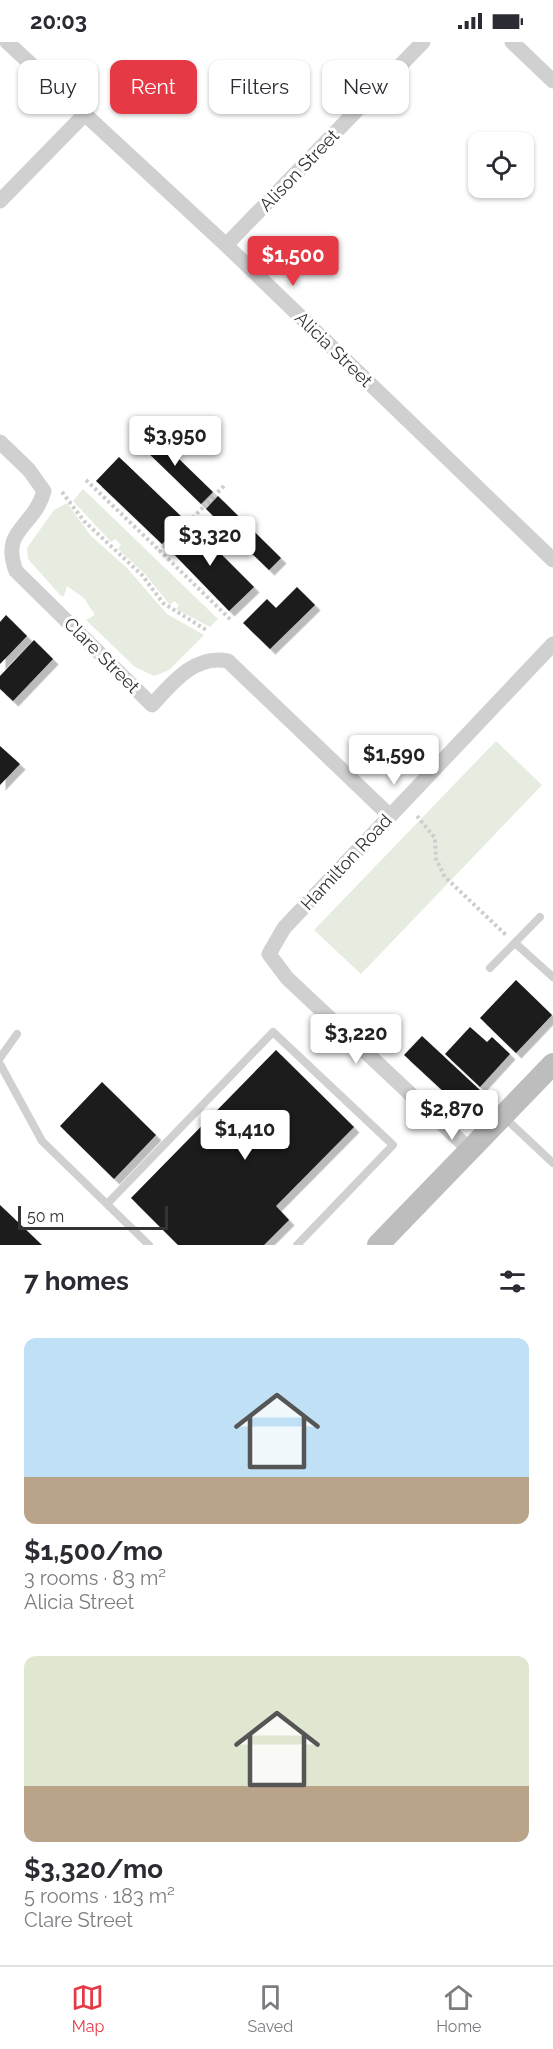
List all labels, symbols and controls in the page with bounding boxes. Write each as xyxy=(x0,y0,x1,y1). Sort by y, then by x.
text: 20:03 xyxy=(30,8,87,34)
chip: Buy xyxy=(18,60,98,114)
chip: Rent xyxy=(110,60,197,114)
chip: Filters xyxy=(209,60,310,114)
chip: New xyxy=(322,60,409,114)
street label: Alison Street xyxy=(255,125,343,215)
map controls xyxy=(468,132,534,198)
button: locate xyxy=(468,132,534,198)
pin: $1,500 xyxy=(244,236,342,287)
text: $1,500 xyxy=(262,243,324,267)
street label: Alicia Street xyxy=(291,307,377,391)
pin: $3,950 xyxy=(126,416,224,467)
text: $3,950 xyxy=(143,423,207,447)
pin: $3,320 xyxy=(161,516,259,567)
text: $3,320 xyxy=(178,523,242,547)
street label: Clare Street xyxy=(60,613,144,697)
pin: $1,590 xyxy=(345,735,443,786)
text: $1,590 xyxy=(363,742,425,766)
street label: Hamilton Road xyxy=(296,810,396,914)
pin: $3,220 xyxy=(307,1014,405,1065)
text: $3,220 xyxy=(324,1021,388,1045)
pin: $2,870 xyxy=(403,1090,501,1141)
text: $2,870 xyxy=(420,1097,484,1121)
pin: $1,410 xyxy=(196,1110,294,1161)
text: $1,410 xyxy=(215,1117,275,1141)
scale bar xyxy=(18,1203,168,1230)
text: 50 m xyxy=(27,1207,64,1226)
icon: filters xyxy=(496,1265,529,1298)
text: 7 homes xyxy=(24,1266,129,1296)
icon: home xyxy=(223,1377,331,1485)
text: $1,500/mo xyxy=(24,1536,163,1566)
text: 3 rooms · 83 m² xyxy=(24,1566,166,1590)
text: Alicia Street xyxy=(24,1590,134,1614)
icon: home xyxy=(223,1695,331,1803)
text: $3,320/mo xyxy=(24,1854,163,1884)
text: 5 rooms · 183 m² xyxy=(24,1884,175,1908)
text: Clare Street xyxy=(24,1908,133,1932)
tab: Map xyxy=(71,1981,104,2036)
tab: Saved xyxy=(247,1981,293,2036)
tab: Home xyxy=(436,1981,481,2036)

